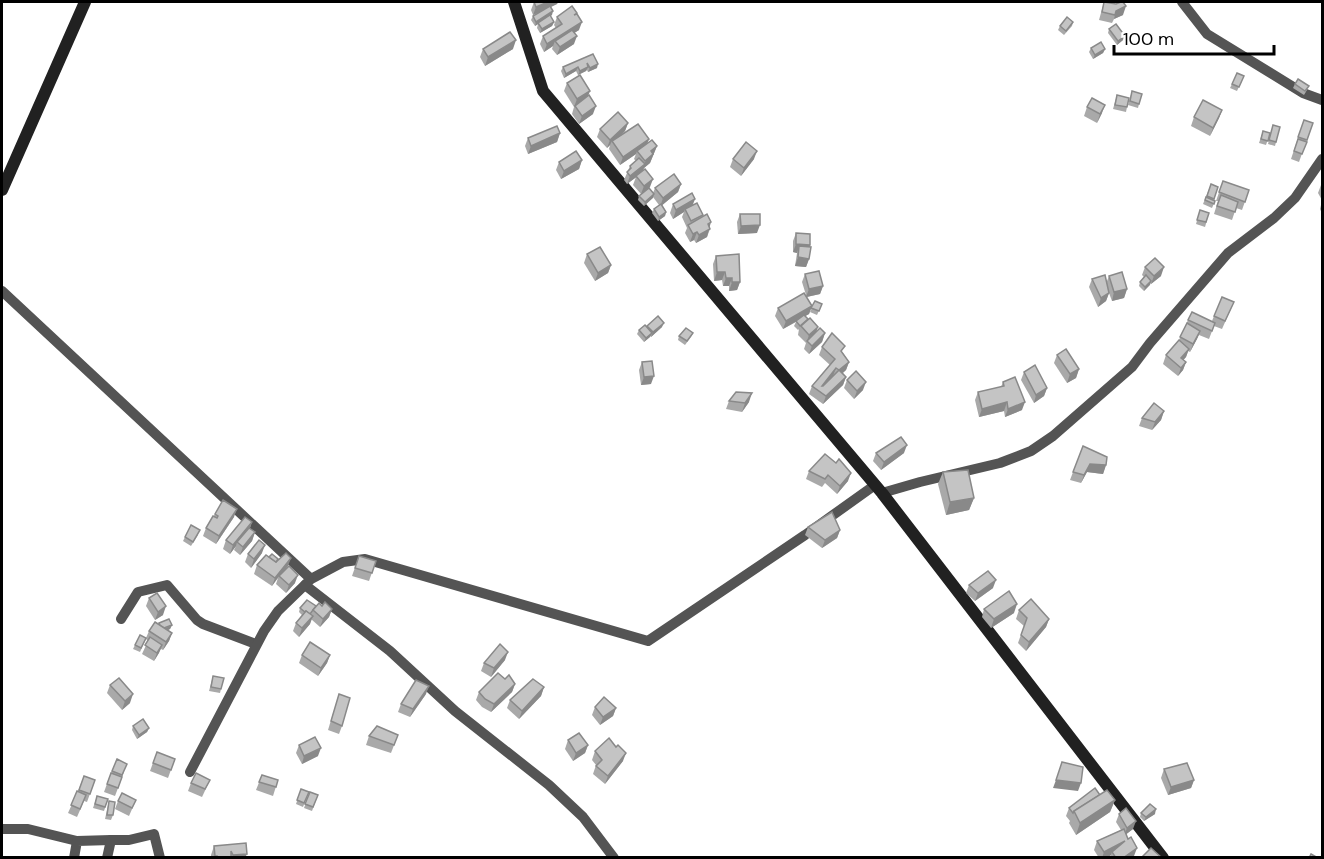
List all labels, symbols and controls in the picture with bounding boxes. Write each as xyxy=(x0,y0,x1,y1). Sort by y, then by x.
scale bar xyxy=(1114,18,1274,56)
text: 100 m xyxy=(1123,27,1174,51)

